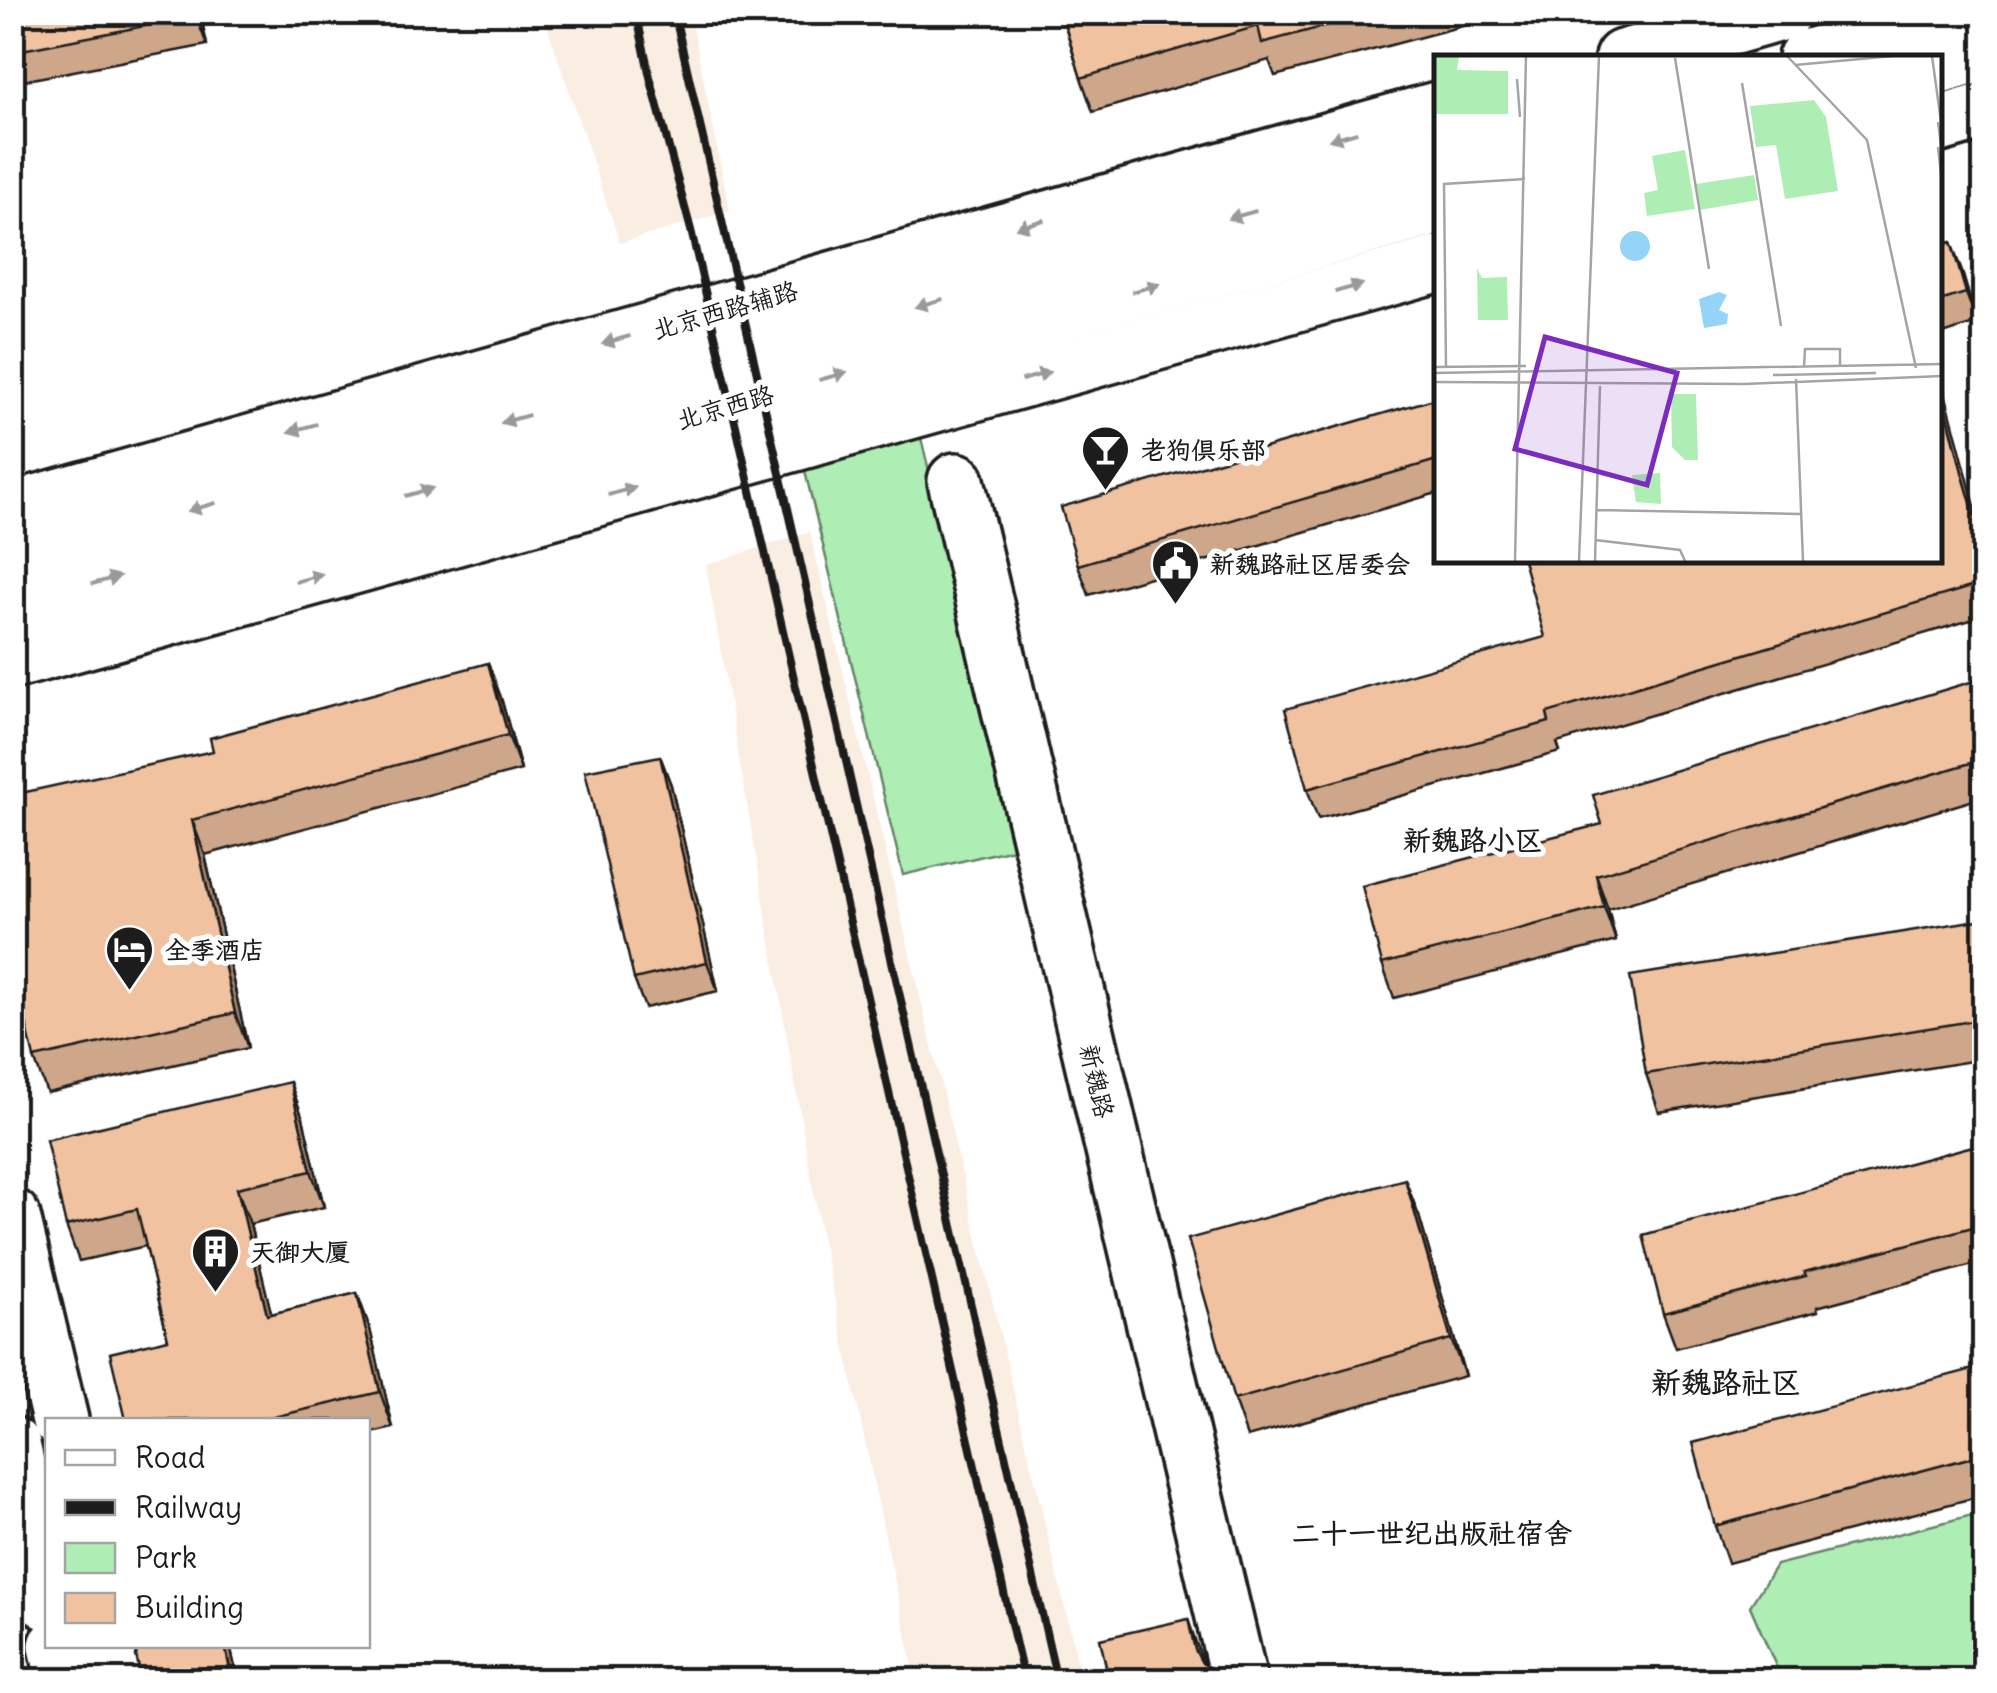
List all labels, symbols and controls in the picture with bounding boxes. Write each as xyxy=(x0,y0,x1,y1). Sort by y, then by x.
inset map xyxy=(1434,55,1942,562)
one-way arrow xyxy=(1327,129,1358,144)
one-way arrow xyxy=(1226,208,1257,224)
one-way arrow xyxy=(1014,217,1045,232)
street label: 北京西路辅路 xyxy=(648,274,802,346)
one-way arrow xyxy=(1131,280,1162,296)
one-way arrow xyxy=(1334,280,1365,296)
one-way arrow xyxy=(913,296,944,311)
one-way arrow xyxy=(600,333,631,349)
one-way arrow xyxy=(1021,367,1052,383)
one-way arrow xyxy=(818,368,849,383)
street label: 北京西路 xyxy=(673,378,777,436)
one-way arrow xyxy=(499,412,530,427)
one-way arrow xyxy=(288,421,319,437)
bar icon: 老狗俱乐部 xyxy=(1080,424,1132,492)
place label: 老狗俱乐部 xyxy=(1141,434,1266,466)
one-way arrow xyxy=(607,483,638,498)
one-way arrow xyxy=(404,484,435,500)
one-way arrow xyxy=(186,499,217,515)
public building icon: 新魏路社区居委会 xyxy=(1149,538,1201,606)
place label: 新魏路社区居委会 xyxy=(1210,548,1410,580)
one-way arrow xyxy=(294,570,325,586)
one-way arrow xyxy=(92,572,122,587)
district label: 新魏路小区 xyxy=(1403,822,1543,858)
hotel icon: 全季酒店 xyxy=(104,924,156,992)
place label: 全季酒店 xyxy=(165,934,265,966)
street label: 新魏路 xyxy=(1073,1041,1121,1121)
building icon: 天御大厦 xyxy=(189,1226,241,1294)
place label: 天御大厦 xyxy=(250,1236,350,1268)
district label: 新魏路社区 xyxy=(1651,1363,1801,1401)
legend xyxy=(45,1418,370,1648)
text: Road xyxy=(135,1438,205,1476)
text: Railway xyxy=(135,1488,242,1526)
district label: 二十一世纪出版社宿舍 xyxy=(1292,1515,1572,1551)
text: Park xyxy=(135,1538,197,1576)
text: Building xyxy=(135,1588,244,1626)

